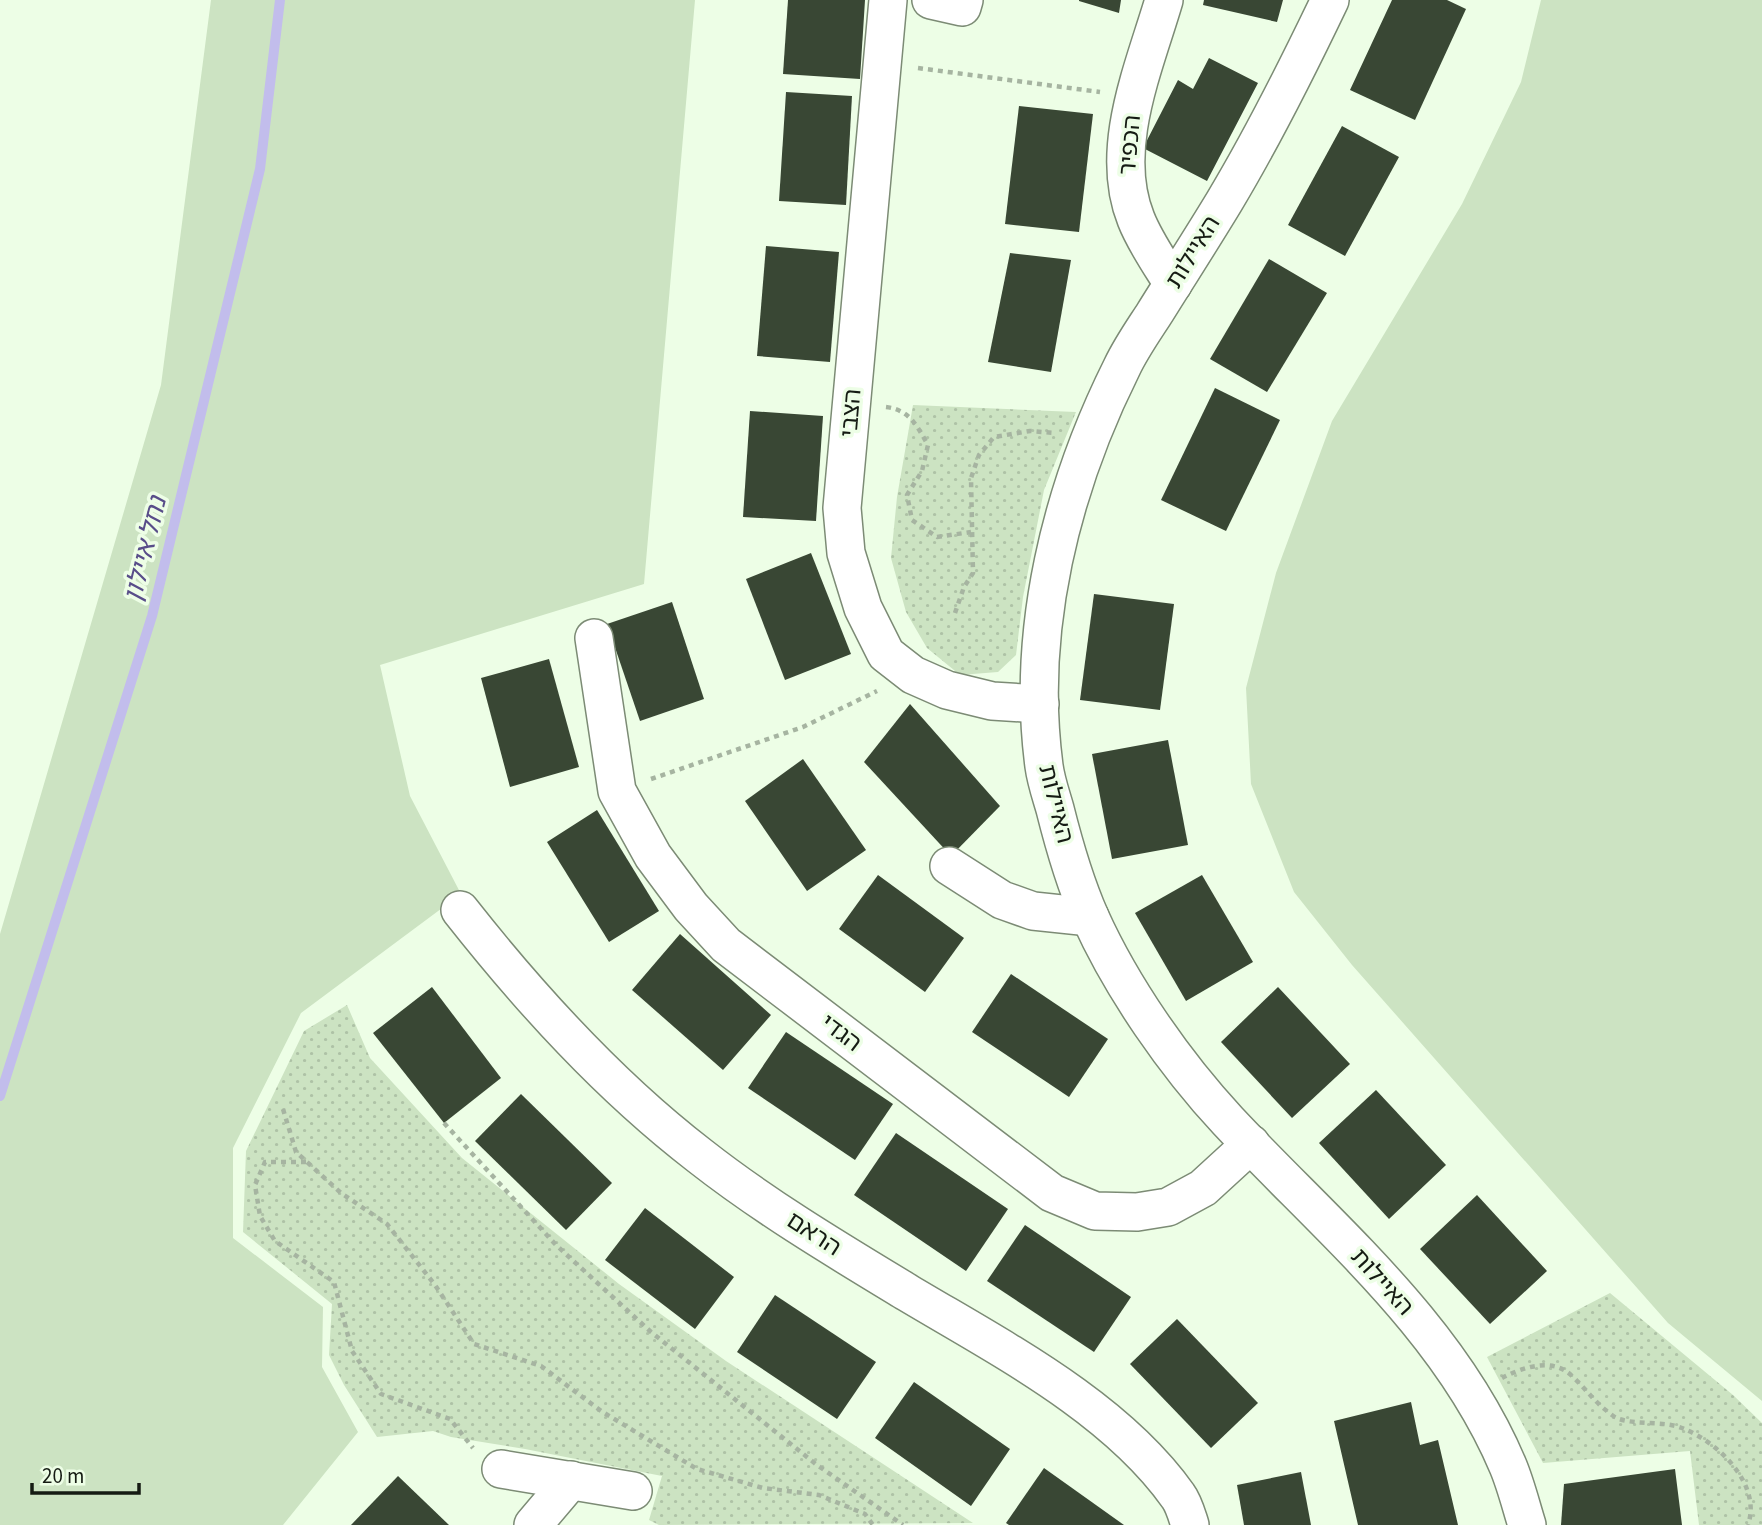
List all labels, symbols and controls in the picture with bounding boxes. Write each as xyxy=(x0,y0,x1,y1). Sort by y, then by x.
street label: הכפיר xyxy=(1110,113,1150,177)
street label: האיילות xyxy=(1157,209,1229,295)
street label: הצבי xyxy=(831,387,871,439)
water label: נחל איילון xyxy=(114,491,176,605)
street label: האיילות xyxy=(1029,761,1083,847)
street label: הגדי xyxy=(813,1006,869,1060)
street label: הראם xyxy=(780,1203,848,1265)
street label: האיילות xyxy=(1342,1241,1422,1323)
scale bar xyxy=(32,1452,138,1496)
text: 20 m xyxy=(42,1461,84,1491)

